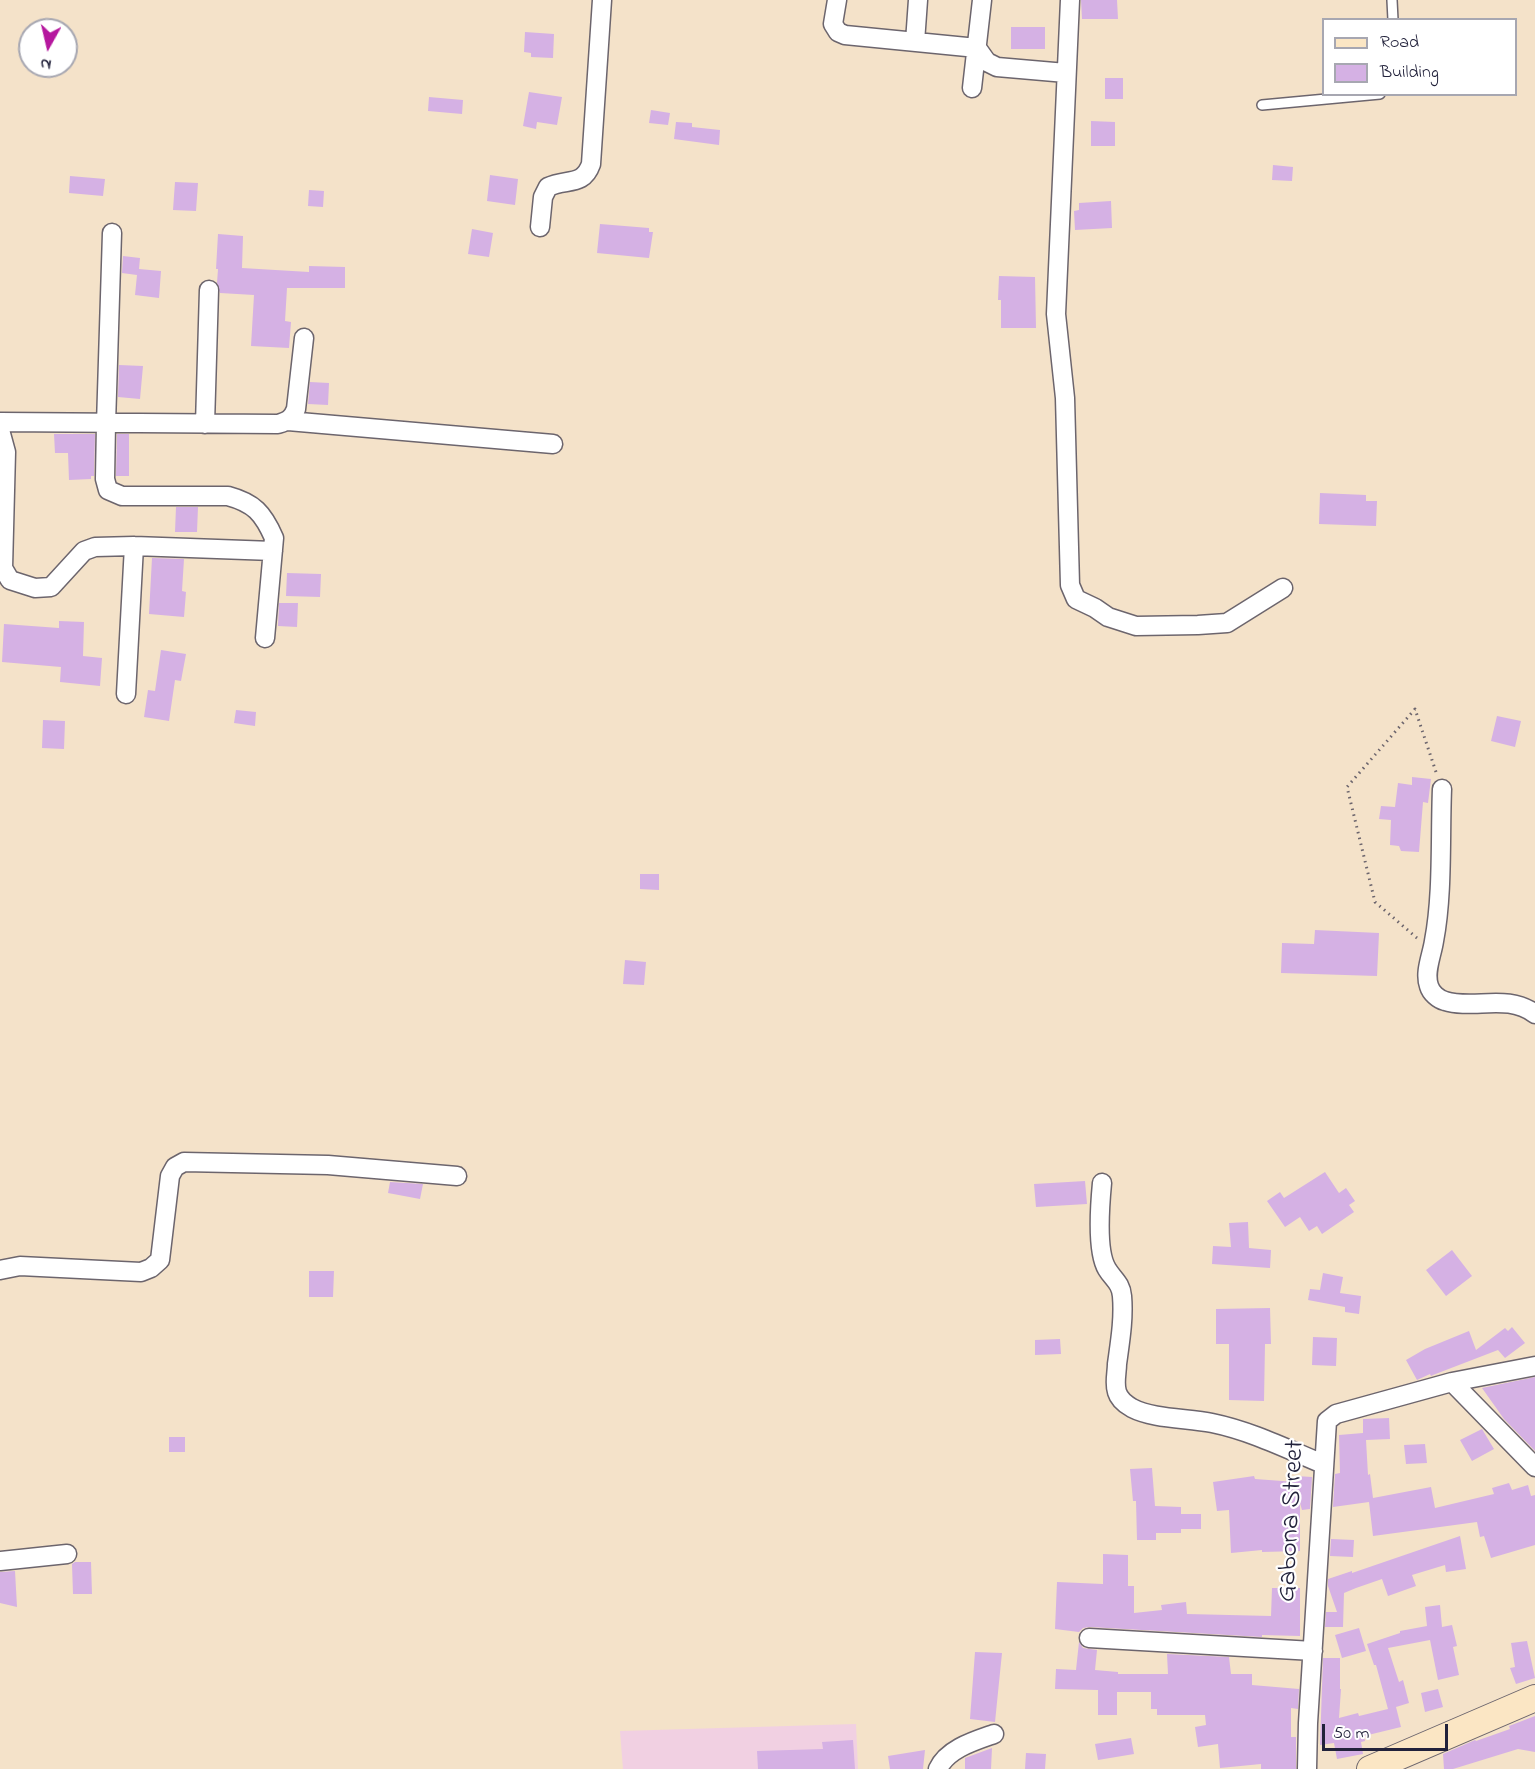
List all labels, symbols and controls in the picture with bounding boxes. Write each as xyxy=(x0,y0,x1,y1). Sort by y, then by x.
north arrow xyxy=(18,18,78,78)
legend xyxy=(1322,18,1517,96)
text: Road xyxy=(1380,30,1419,56)
text: N xyxy=(39,51,53,76)
text: Building xyxy=(1380,60,1439,86)
street label: Gabona Street xyxy=(1273,1439,1313,1603)
scale bar xyxy=(1325,1712,1451,1750)
text: 50 m xyxy=(1333,1721,1370,1747)

